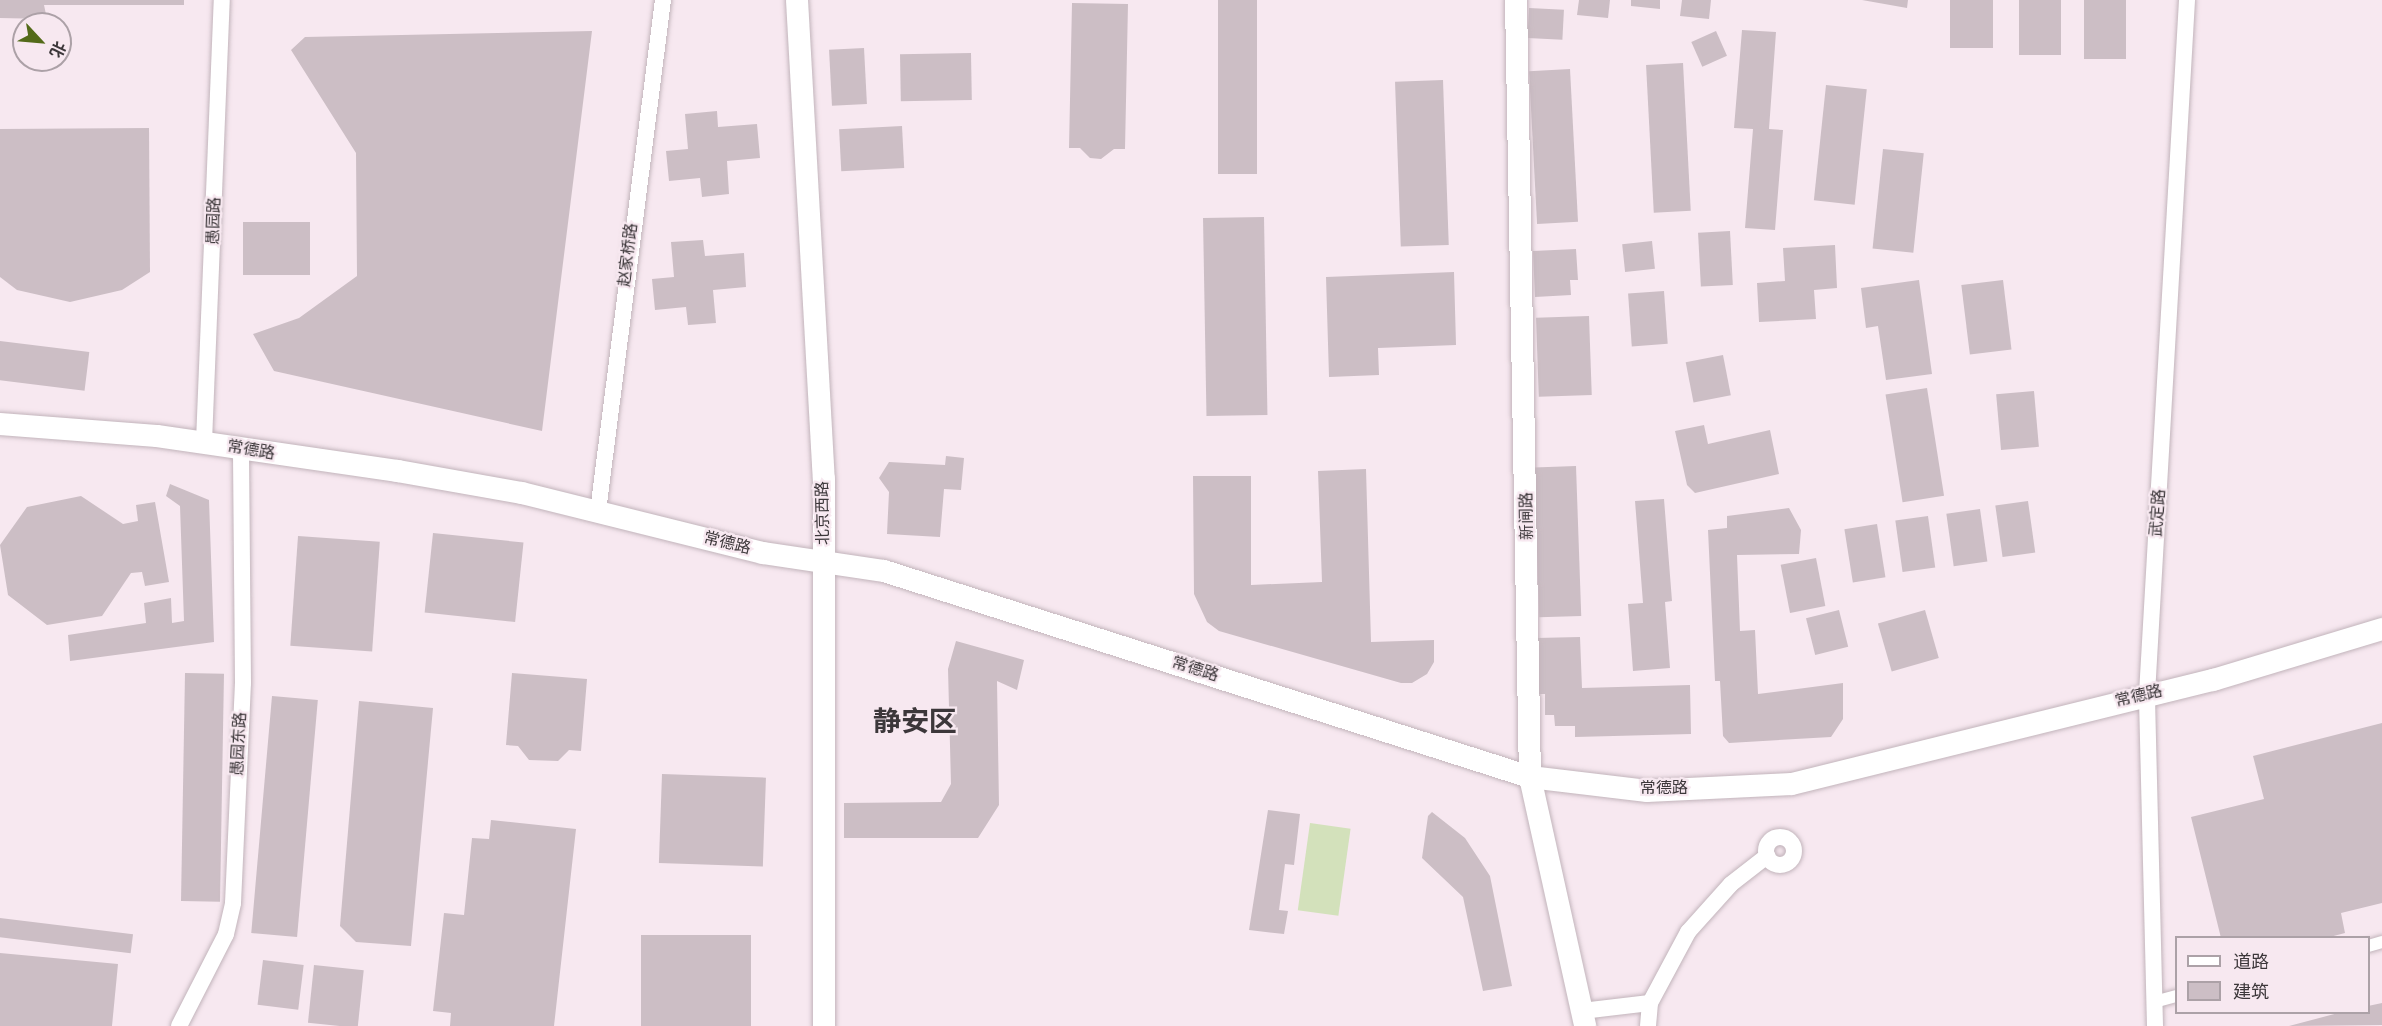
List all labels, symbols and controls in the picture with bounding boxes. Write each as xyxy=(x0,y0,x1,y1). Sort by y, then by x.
north arrow xyxy=(12,12,72,72)
text: 北 xyxy=(44,37,69,61)
street label: 愚园路 xyxy=(205,197,225,245)
street label: 赵家桥路 xyxy=(616,222,642,288)
street label: 常德路 xyxy=(226,437,276,465)
street label: 北京西路 xyxy=(814,481,834,545)
street label: 武定路 xyxy=(2148,488,2170,538)
street label: 新闸路 xyxy=(1518,492,1538,540)
street label: 常德路 xyxy=(701,529,753,559)
street label: 常德路 xyxy=(1169,653,1221,687)
street label: 常德路 xyxy=(2113,682,2165,712)
district label: 静安区 xyxy=(873,707,957,741)
street label: 愚园东路 xyxy=(229,712,251,776)
street label: 常德路 xyxy=(1640,779,1688,799)
legend xyxy=(2175,936,2370,1014)
text: 道路 xyxy=(2233,952,2269,975)
text: 建筑 xyxy=(2233,982,2269,1005)

